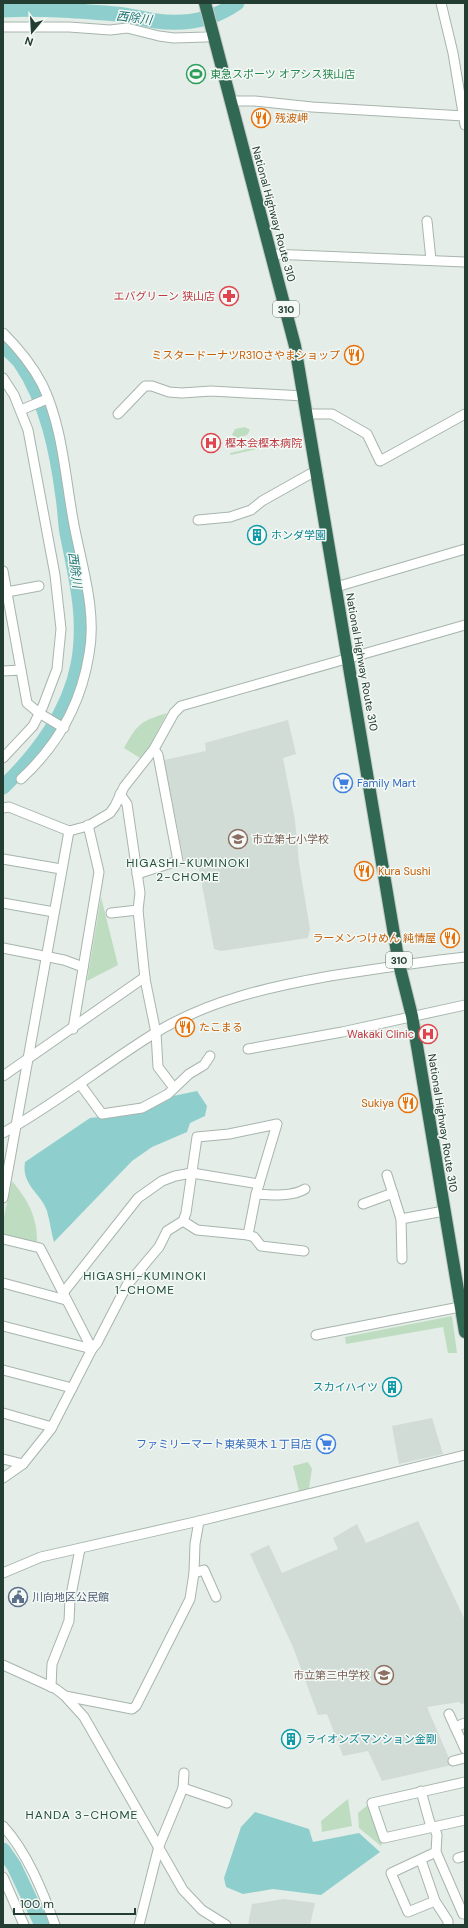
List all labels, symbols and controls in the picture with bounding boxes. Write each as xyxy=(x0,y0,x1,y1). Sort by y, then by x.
water label: 西除川 xyxy=(115,8,155,28)
north arrow xyxy=(12,12,52,52)
text: N xyxy=(23,34,35,49)
sports icon: 東急スポーツ オアシス狭山店 xyxy=(185,63,207,85)
place label: 東急スポーツ オアシス狭山店 xyxy=(210,67,355,81)
restaurant icon: 残波岬 xyxy=(250,107,272,129)
place label: 残波岬 xyxy=(275,111,308,125)
street label: National Highway Route 310 xyxy=(249,145,299,283)
pharmacy icon: エバグリーン 狭山店 xyxy=(218,285,240,307)
place label: エバグリーン 狭山店 xyxy=(114,289,215,303)
road number: 310 xyxy=(273,301,299,317)
restaurant icon: ミスタードーナツR310さやまショップ xyxy=(343,344,365,366)
place label: ミスタードーナツR310さやまショップ xyxy=(151,348,340,362)
hospital icon: 樫本会樫本病院 xyxy=(200,432,222,454)
place label: 樫本会樫本病院 xyxy=(225,436,302,450)
building icon: ホンダ学園 xyxy=(246,524,268,546)
place label: ホンダ学園 xyxy=(271,528,326,542)
water label: 西除川 xyxy=(65,551,86,591)
street label: National Highway Route 310 xyxy=(343,592,381,732)
supermarket icon: Family Mart xyxy=(332,772,354,794)
place label: Family Mart xyxy=(357,776,416,790)
school or university icon: 市立第七小学校 xyxy=(227,828,249,850)
place label: 市立第七小学校 xyxy=(252,832,329,846)
district label: HIGASHI-KUMINOKI 2-CHOME xyxy=(126,855,250,885)
restaurant icon: Kura Sushi xyxy=(353,860,375,882)
place label: Kura Sushi xyxy=(378,864,431,878)
restaurant icon: ラーメンつけめん 純情屋 xyxy=(439,927,461,949)
place label: ラーメンつけめん 純情屋 xyxy=(313,931,436,945)
road number: 310 xyxy=(386,952,412,968)
restaurant icon: たこまる xyxy=(174,1016,196,1038)
place label: たこまる xyxy=(199,1020,243,1034)
hospital icon: Wakaki Clinic xyxy=(417,1023,439,1045)
place label: Wakaki Clinic xyxy=(347,1027,414,1041)
street label: National Highway Route 310 xyxy=(425,1053,461,1193)
restaurant icon: Sukiya xyxy=(397,1092,419,1114)
place label: Sukiya xyxy=(361,1096,394,1110)
district label: HIGASHI-KUMINOKI 1-CHOME xyxy=(83,1268,207,1298)
building icon: スカイハイツ xyxy=(381,1376,403,1398)
place label: スカイハイツ xyxy=(312,1380,378,1394)
supermarket icon: ファミリーマート東茱萸木１丁目店 xyxy=(315,1433,337,1455)
place label: ファミリーマート東茱萸木１丁目店 xyxy=(136,1437,312,1451)
public building icon: 川向地区公民館 xyxy=(7,1586,29,1608)
place label: 川向地区公民館 xyxy=(32,1590,109,1604)
school or university icon: 市立第三中学校 xyxy=(373,1664,395,1686)
place label: 市立第三中学校 xyxy=(293,1668,370,1682)
building icon: ライオンズマンション金剛 xyxy=(280,1728,302,1750)
place label: ライオンズマンション金剛 xyxy=(305,1732,437,1746)
district label: HANDA 3-CHOME xyxy=(26,1807,138,1823)
scale bar xyxy=(14,1890,135,1916)
text: 100 m xyxy=(20,1896,54,1912)

